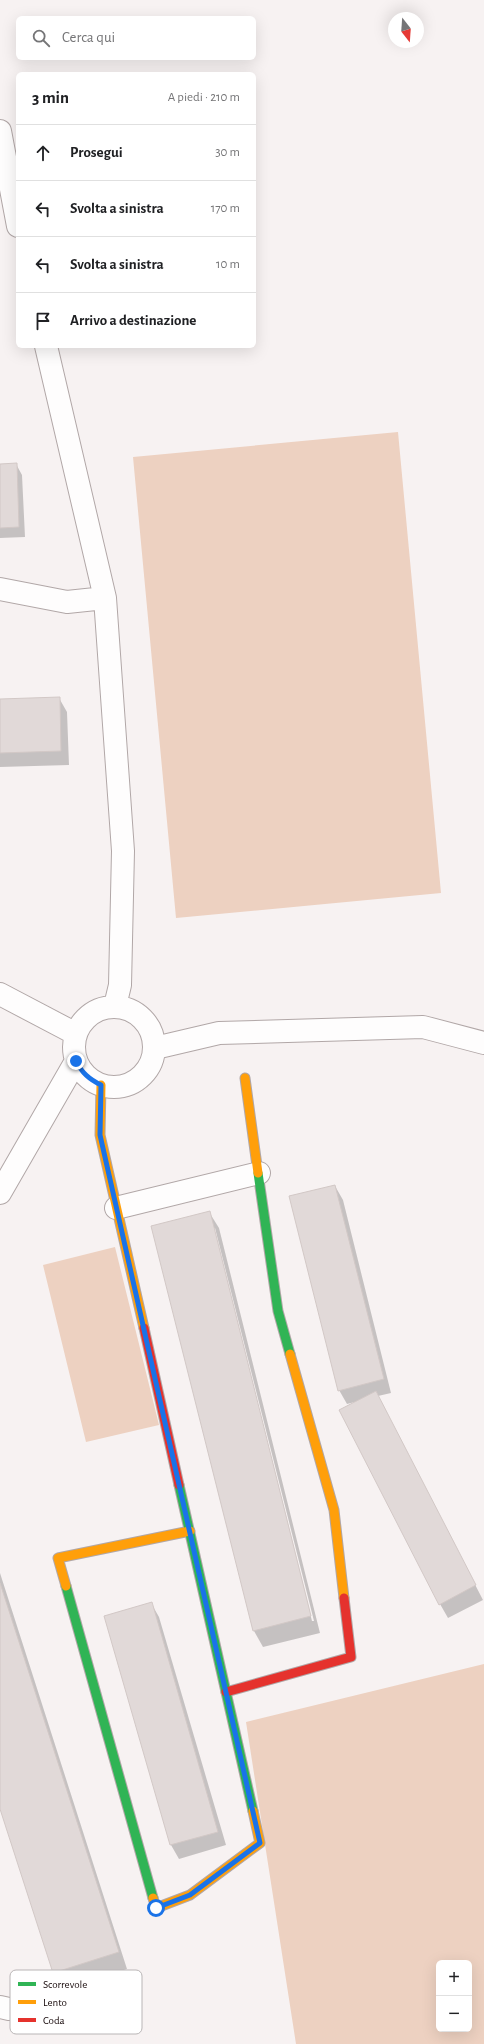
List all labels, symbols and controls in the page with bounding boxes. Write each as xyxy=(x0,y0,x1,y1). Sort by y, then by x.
north arrow xyxy=(388,12,424,48)
search box xyxy=(16,16,256,60)
icon: search xyxy=(30,27,52,49)
text: Cerca qui xyxy=(62,30,115,45)
text: 3 min xyxy=(32,89,69,106)
text: A piedi · 210 m xyxy=(168,91,240,104)
icon: ahead xyxy=(32,142,54,164)
text: Prosegui xyxy=(70,145,123,160)
text: 30 m xyxy=(215,146,240,159)
icon: left xyxy=(32,198,54,220)
text: Svolta a sinistra xyxy=(70,201,164,216)
text: 170 m xyxy=(211,202,240,215)
icon: left xyxy=(32,254,54,276)
text: Svolta a sinistra xyxy=(70,257,164,272)
text: 10 m xyxy=(216,258,240,271)
icon: arrive xyxy=(32,310,54,332)
text: Arrivo a destinazione xyxy=(70,313,196,328)
route end xyxy=(67,1052,85,1070)
route start xyxy=(147,1899,165,1917)
map controls xyxy=(436,1960,472,2032)
button: + xyxy=(436,1960,472,1996)
legend xyxy=(10,1970,142,2034)
text: Scorrevole xyxy=(43,1979,87,1990)
button: − xyxy=(436,1996,472,2032)
text: Lento xyxy=(43,1997,67,2008)
text: Coda xyxy=(43,2015,65,2026)

